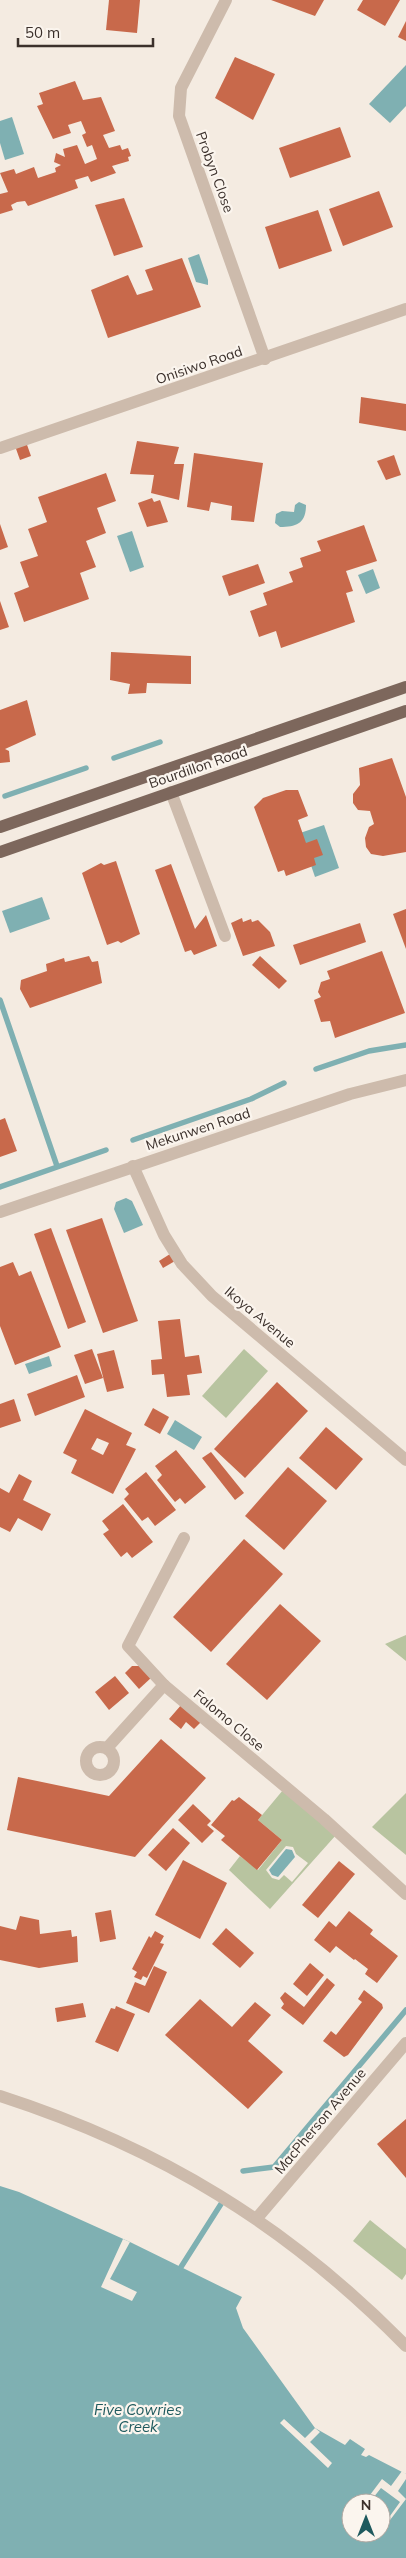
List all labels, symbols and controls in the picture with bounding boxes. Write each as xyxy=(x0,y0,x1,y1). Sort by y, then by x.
scale bar xyxy=(18,15,152,47)
text: 50 m xyxy=(25,23,60,42)
street label: Probyn Close xyxy=(192,129,238,215)
street label: Onisiwo Road xyxy=(153,342,245,388)
street label: Bourdillon Road xyxy=(146,742,250,792)
street label: Mekunwen Road xyxy=(143,1104,253,1154)
street label: Ikoya Avenue xyxy=(221,1282,299,1352)
street label: Falomo Close xyxy=(190,1685,268,1755)
street label: MacPherson Avenue xyxy=(270,2064,370,2178)
water label: Five Cowries Creek xyxy=(94,2400,182,2436)
north arrow xyxy=(341,2493,391,2543)
text: N xyxy=(361,2496,371,2514)

